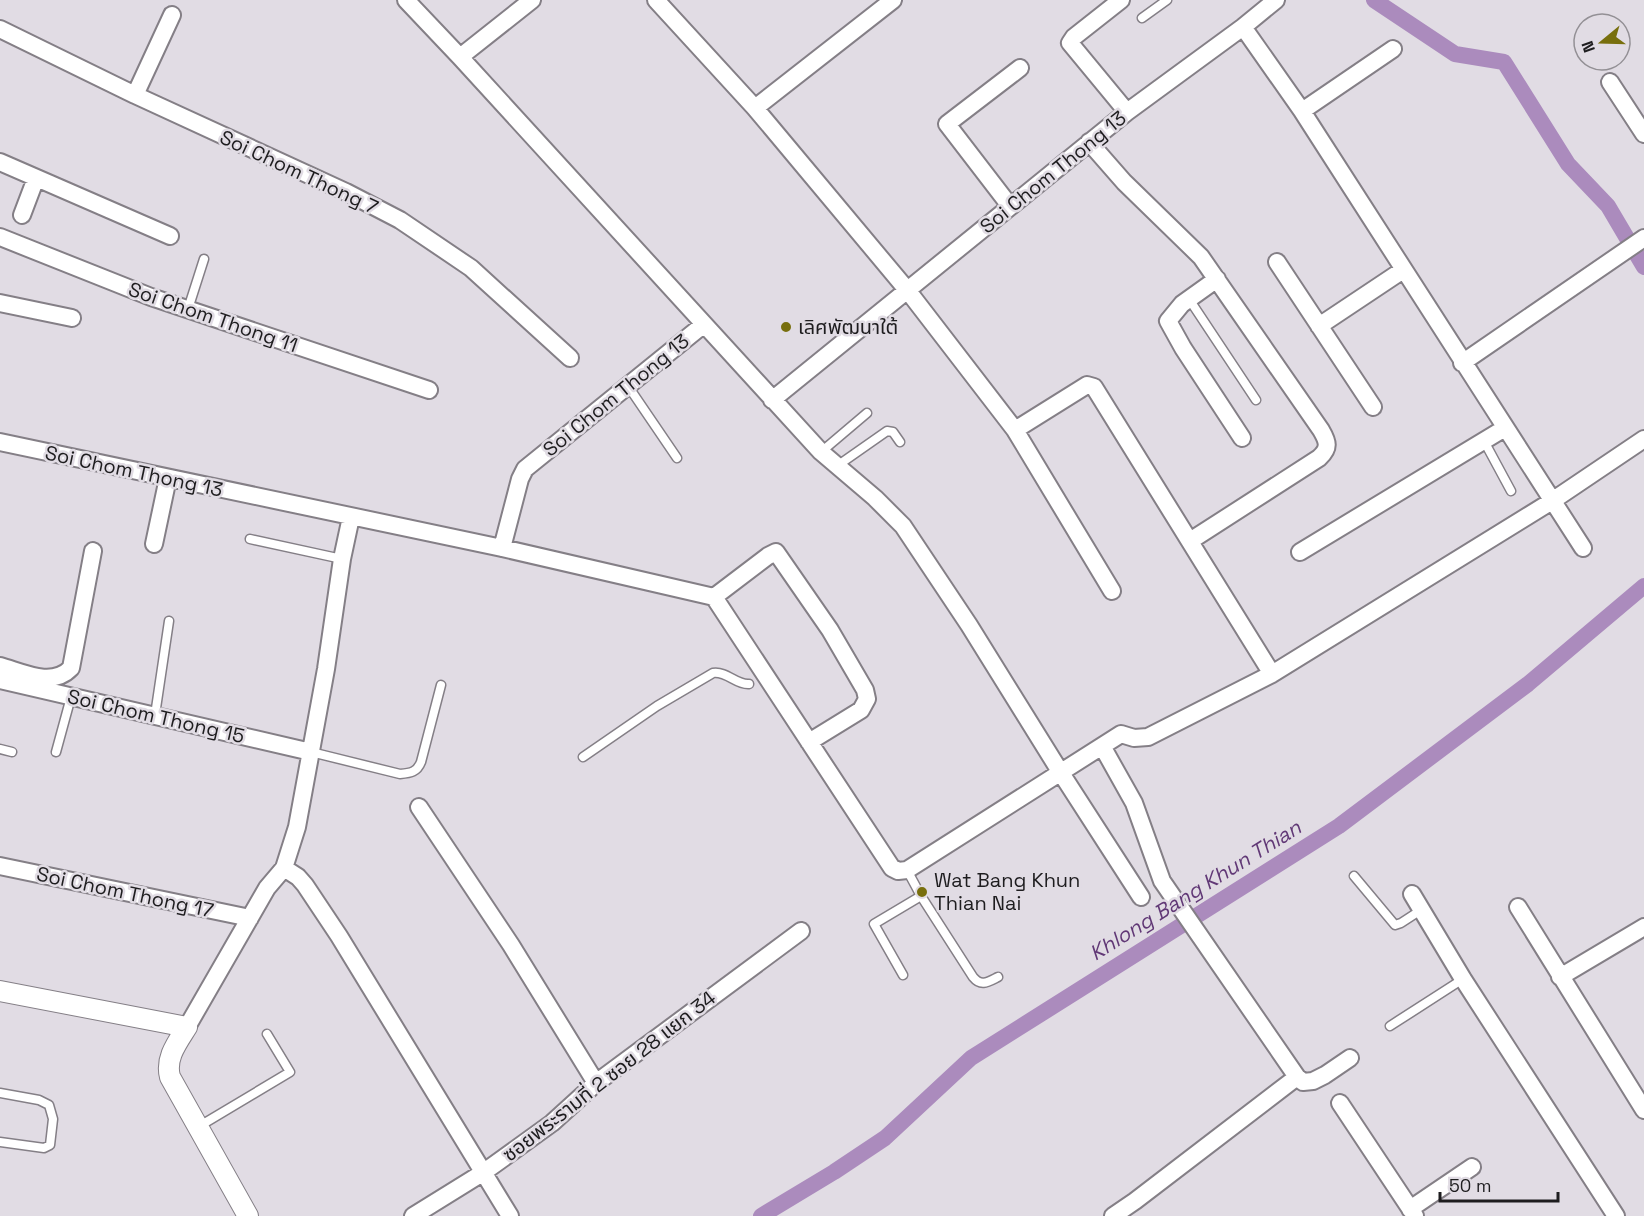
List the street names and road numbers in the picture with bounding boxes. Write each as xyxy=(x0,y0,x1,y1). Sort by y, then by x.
street label: Soi Chom Thong 13 xyxy=(974,105,1132,239)
street label: Soi Chom Thong 7 xyxy=(216,124,382,220)
street label: Soi Chom Thong 11 xyxy=(125,276,301,358)
street label: Soi Chom Thong 13 xyxy=(537,328,695,462)
street label: Soi Chom Thong 13 xyxy=(43,439,225,503)
street label: Soi Chom Thong 15 xyxy=(65,683,247,749)
street label: Soi Chom Thong 17 xyxy=(34,861,216,923)
street label: ซอยพระรามที่ 2 ซอย 28 แยก 34 xyxy=(497,984,721,1167)

